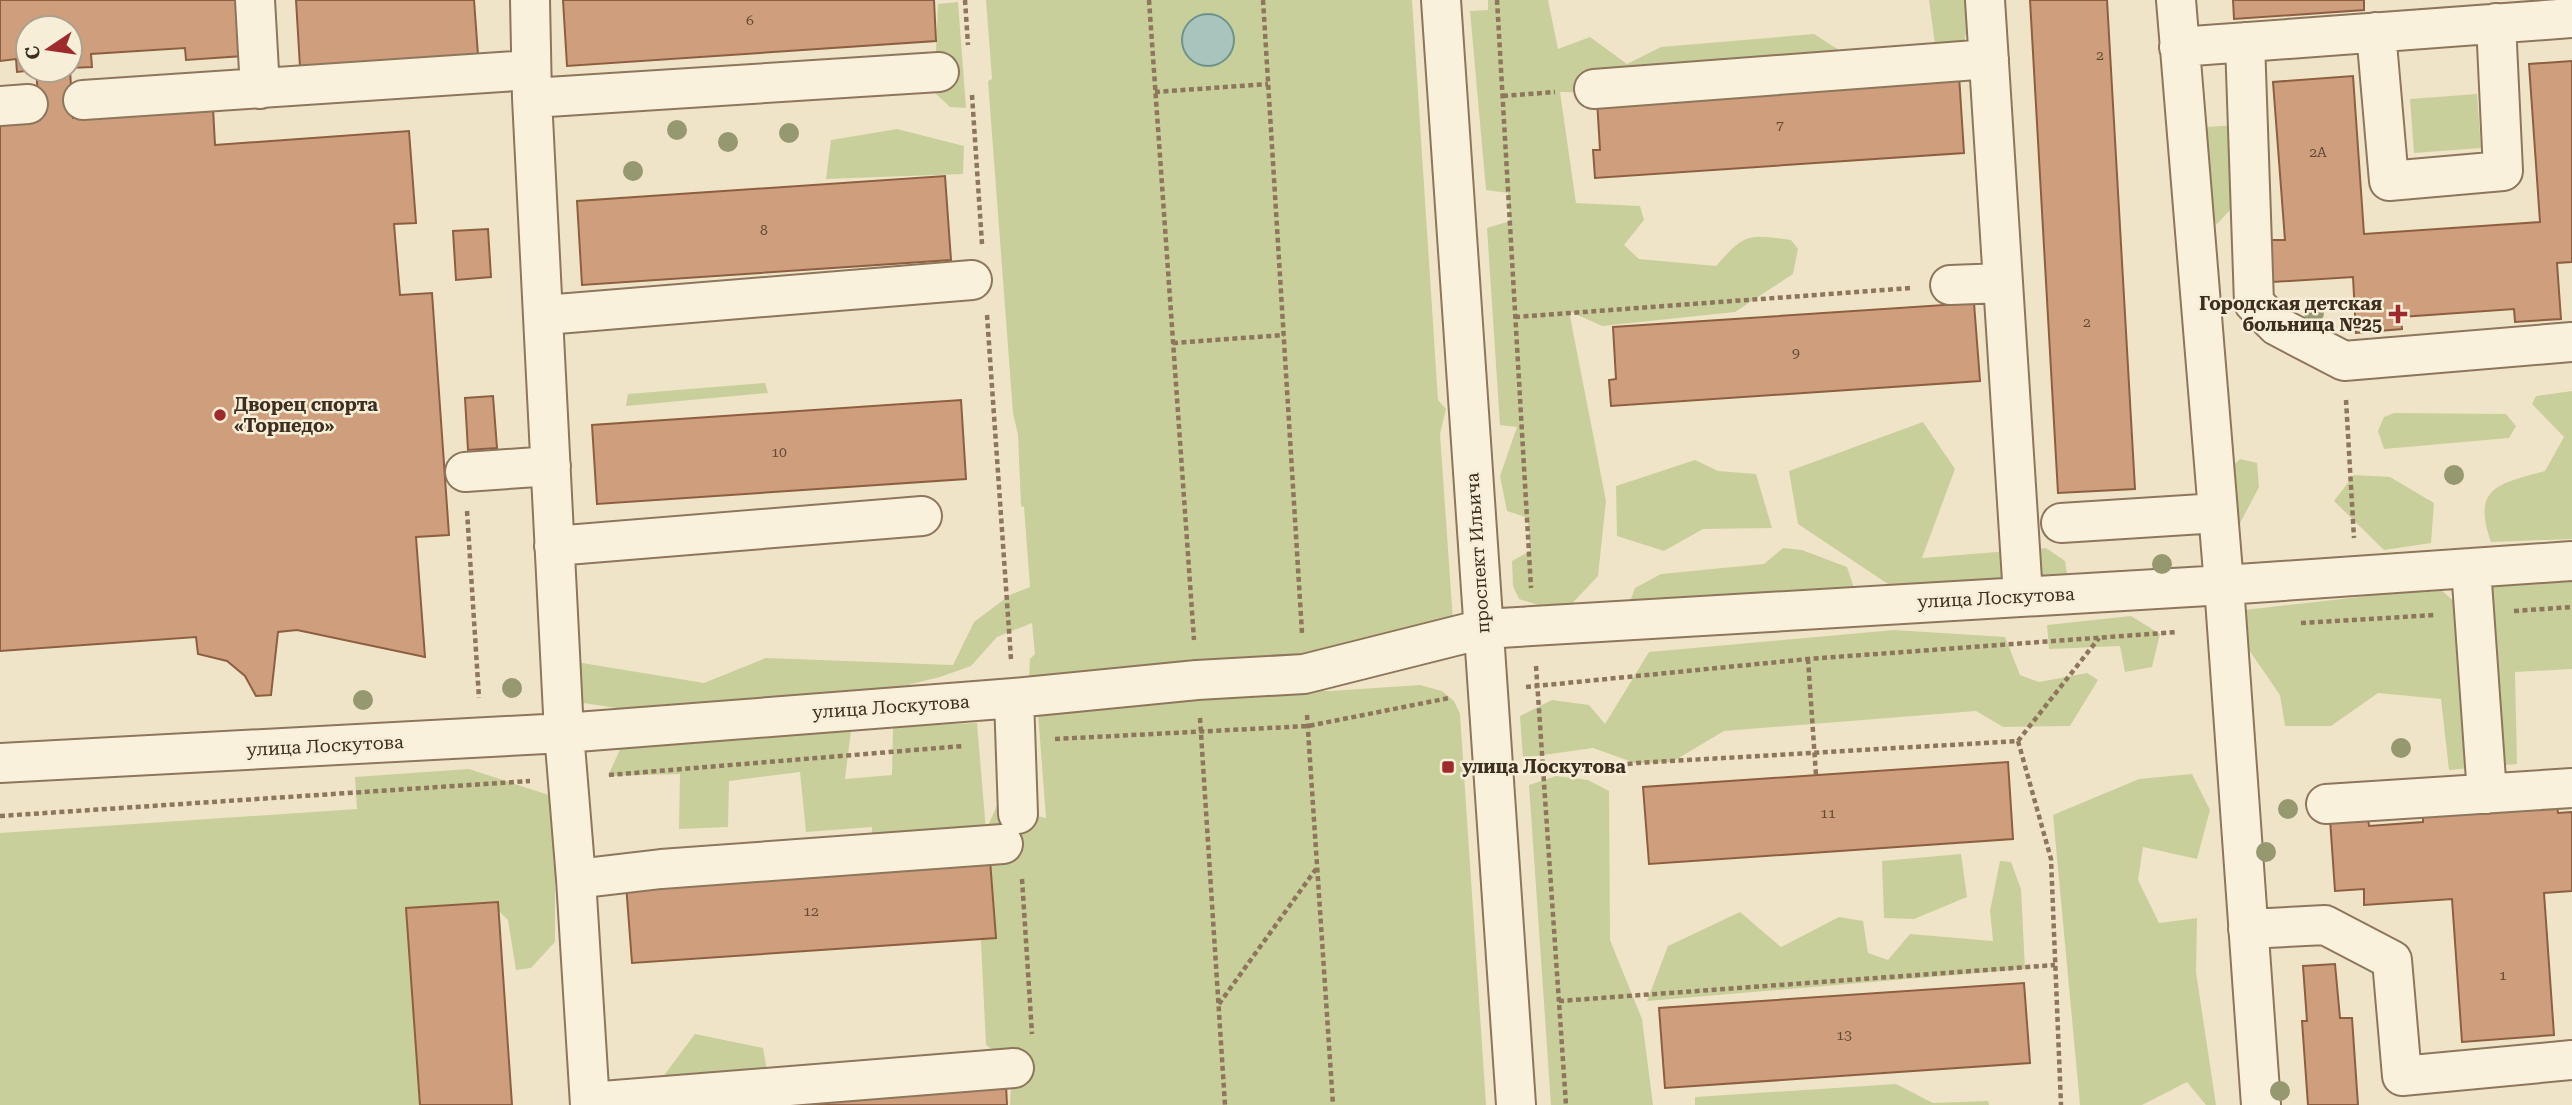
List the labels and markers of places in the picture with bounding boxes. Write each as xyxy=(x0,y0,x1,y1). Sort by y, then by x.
place label: Городская детская больница №25 xyxy=(2199,293,2382,335)
marker: Городская детская больница №25 xyxy=(2388,304,2408,324)
place label: Дворец спорта «Торпедо» xyxy=(234,394,378,436)
marker: Дворец спорта «Торпедо» xyxy=(212,407,228,423)
place label: улица Лоскутова xyxy=(1462,756,1626,777)
marker: улица Лоскутова xyxy=(1440,759,1456,775)

